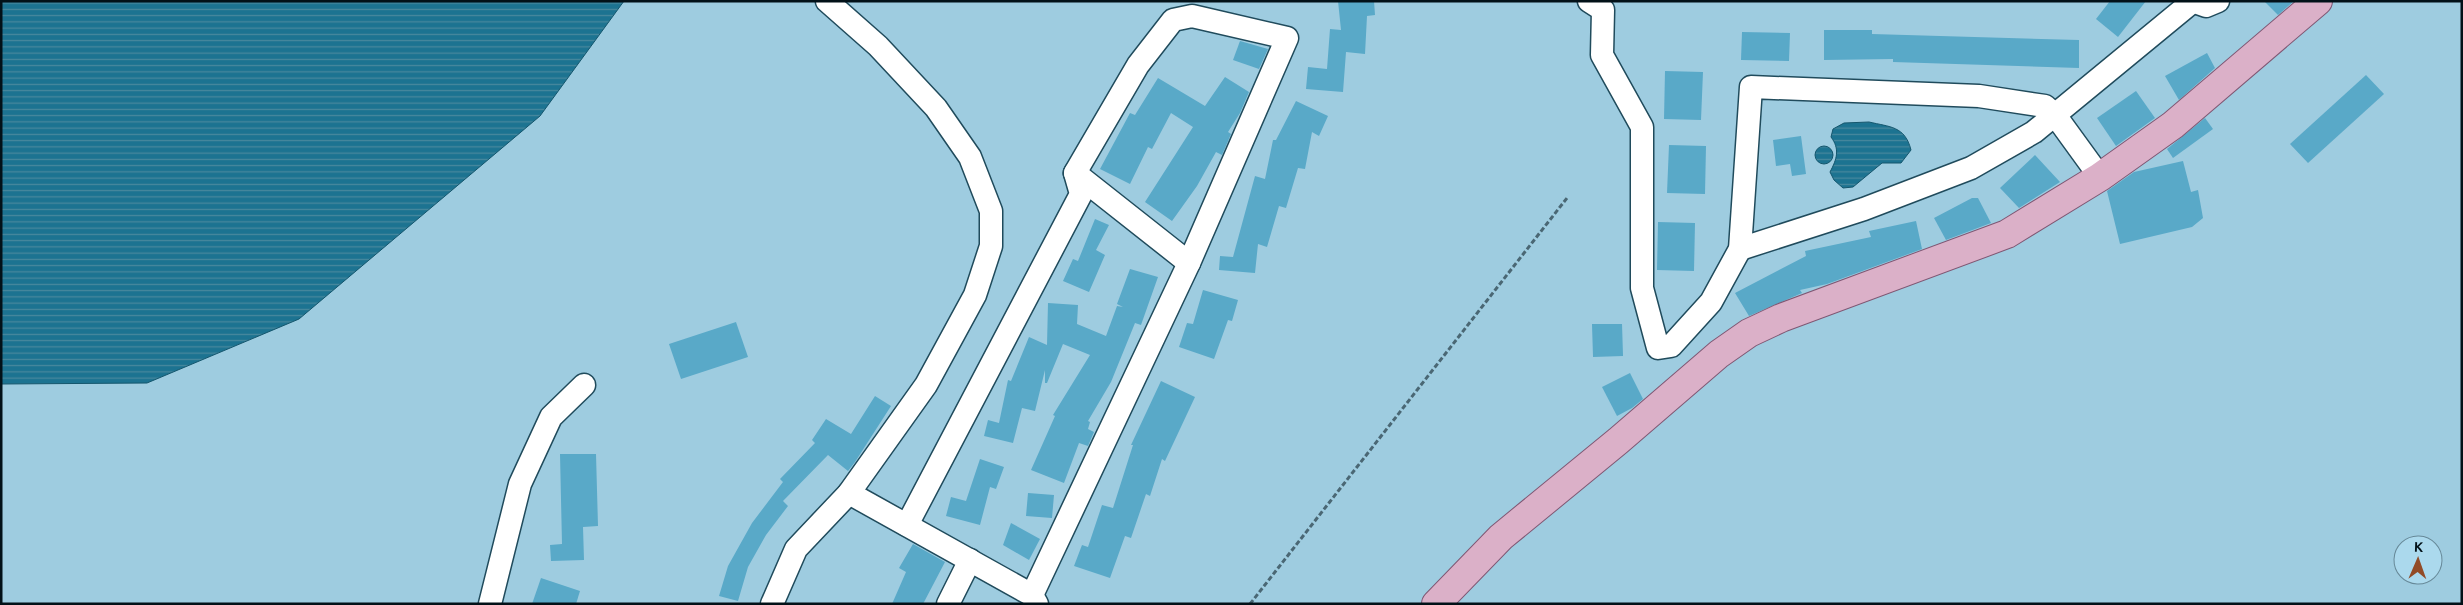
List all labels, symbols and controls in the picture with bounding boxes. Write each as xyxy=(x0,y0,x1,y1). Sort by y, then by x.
north arrow xyxy=(2393,535,2443,585)
text: K xyxy=(2414,539,2424,555)

